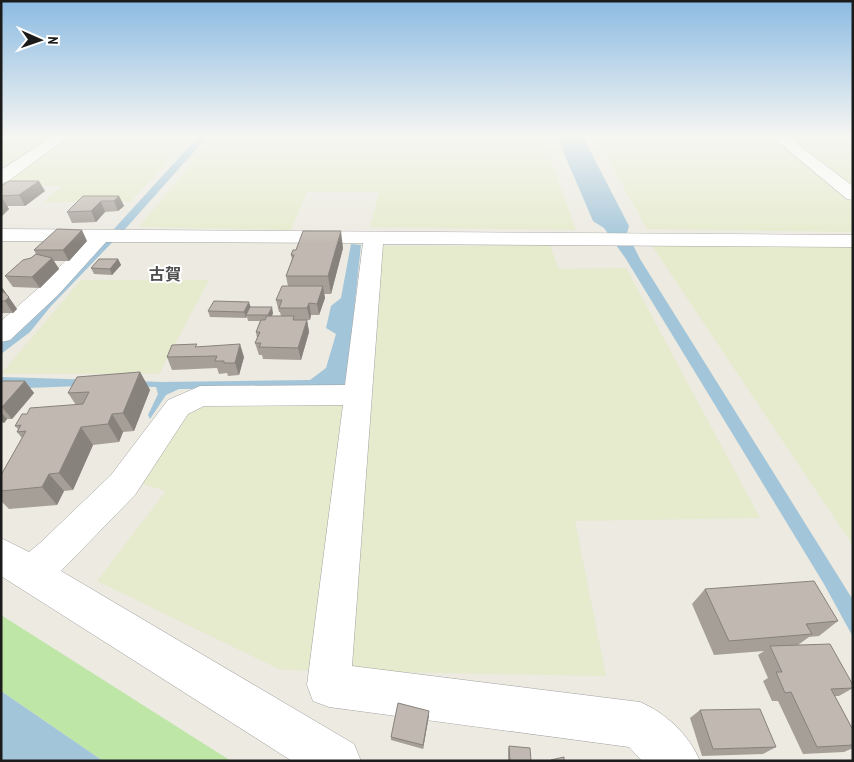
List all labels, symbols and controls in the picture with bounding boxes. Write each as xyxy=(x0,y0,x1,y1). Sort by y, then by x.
north arrow xyxy=(15,15,65,65)
text: N xyxy=(44,36,62,45)
district label: 古賀 xyxy=(149,264,181,284)

